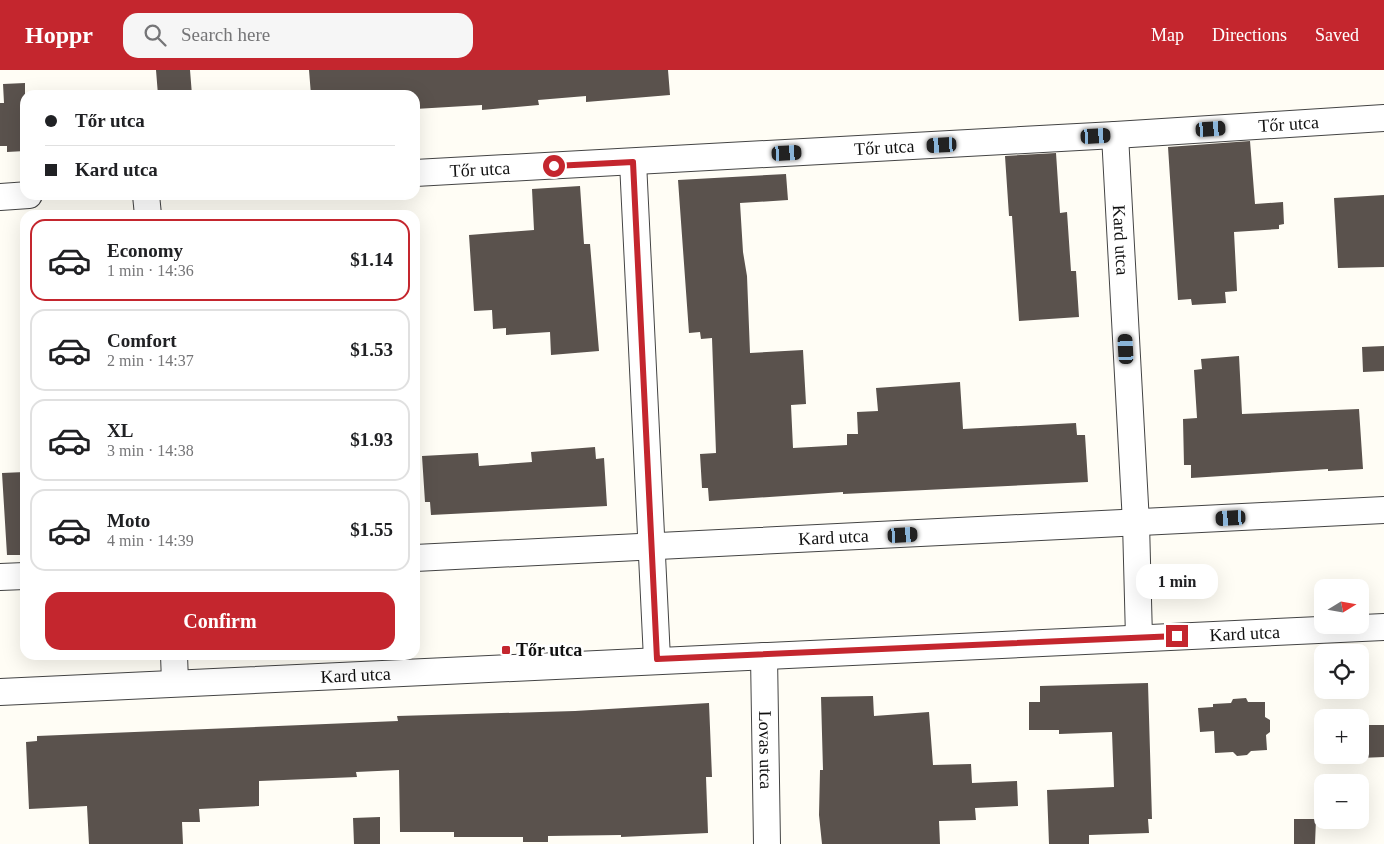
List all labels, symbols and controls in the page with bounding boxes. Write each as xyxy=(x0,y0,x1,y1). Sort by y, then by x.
search box xyxy=(123,13,473,58)
icon: search xyxy=(141,21,169,49)
text: Hoppr xyxy=(25,22,93,48)
text: Search here xyxy=(181,24,270,45)
text: Map xyxy=(1151,25,1184,45)
text: Directions xyxy=(1212,25,1287,45)
text: Saved xyxy=(1315,25,1359,45)
text: Tőr utca xyxy=(75,110,145,131)
street label: Tőr utca xyxy=(1258,112,1319,136)
car xyxy=(1195,120,1226,138)
car xyxy=(1080,128,1111,144)
street label: Tőr utca xyxy=(854,136,915,159)
car xyxy=(926,137,957,153)
car xyxy=(771,145,802,161)
route start xyxy=(543,155,565,177)
street label: Tőr utca xyxy=(449,158,511,181)
text: Kard utca xyxy=(75,159,158,180)
street label: Kard utca xyxy=(1109,204,1133,276)
icon: car xyxy=(47,238,92,283)
text: Economy xyxy=(107,240,183,261)
text: $1.14 xyxy=(350,249,393,270)
text: 1 min · 14:36 xyxy=(107,262,194,279)
icon: car xyxy=(47,328,92,373)
text: Comfort xyxy=(107,330,177,351)
car xyxy=(1117,334,1134,364)
text: $1.53 xyxy=(350,339,393,360)
text: 2 min · 14:37 xyxy=(107,352,194,369)
icon: car xyxy=(47,418,92,463)
text: XL xyxy=(107,420,133,441)
text: $1.93 xyxy=(350,429,393,450)
text: 3 min · 14:38 xyxy=(107,442,194,459)
icon: car xyxy=(47,508,92,553)
text: Moto xyxy=(107,510,150,531)
car xyxy=(1215,510,1246,526)
text: $1.55 xyxy=(350,519,393,540)
street label: Kard utca xyxy=(798,526,869,549)
car xyxy=(887,527,918,543)
text: 4 min · 14:39 xyxy=(107,532,194,549)
callout: 1 min xyxy=(1136,564,1218,598)
text: 1 min xyxy=(1158,573,1196,590)
north arrow xyxy=(1314,579,1369,634)
map controls xyxy=(1314,579,1369,829)
button: Confirm xyxy=(45,592,395,650)
street label: Kard utca xyxy=(1209,622,1280,645)
route end xyxy=(1166,625,1188,647)
place label: Tőr utca xyxy=(516,640,582,660)
marker: Tőr utca xyxy=(500,644,512,656)
button: locate xyxy=(1314,644,1369,699)
street label: Kard utca xyxy=(320,664,391,687)
button: + xyxy=(1314,709,1369,764)
street label: Lovas utca xyxy=(755,711,776,789)
button: − xyxy=(1314,774,1369,829)

